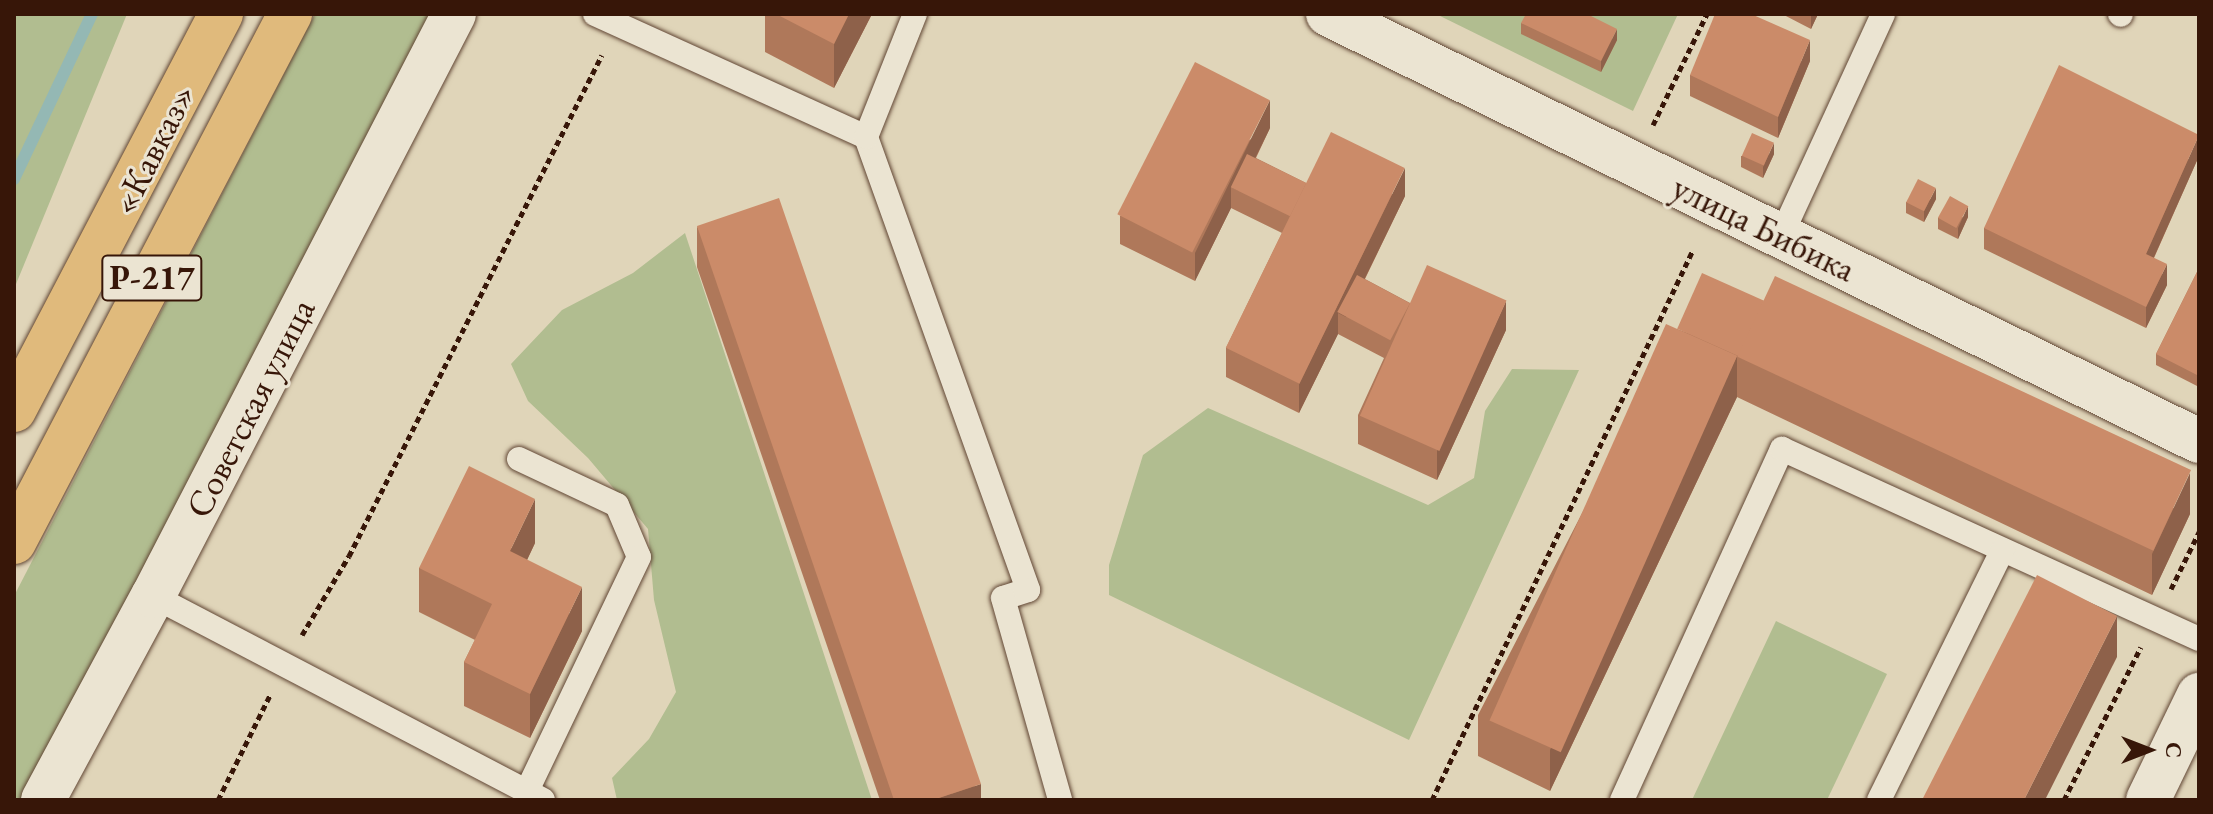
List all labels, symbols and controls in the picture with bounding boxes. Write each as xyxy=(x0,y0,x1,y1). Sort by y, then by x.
street label: «Кавказ» xyxy=(102,77,204,221)
street label: улица Бибика xyxy=(1665,165,1863,291)
road number: Р-217 xyxy=(100,248,204,308)
street label: Советская улица xyxy=(176,291,324,525)
north arrow xyxy=(2109,710,2189,790)
text: С xyxy=(2159,742,2188,758)

